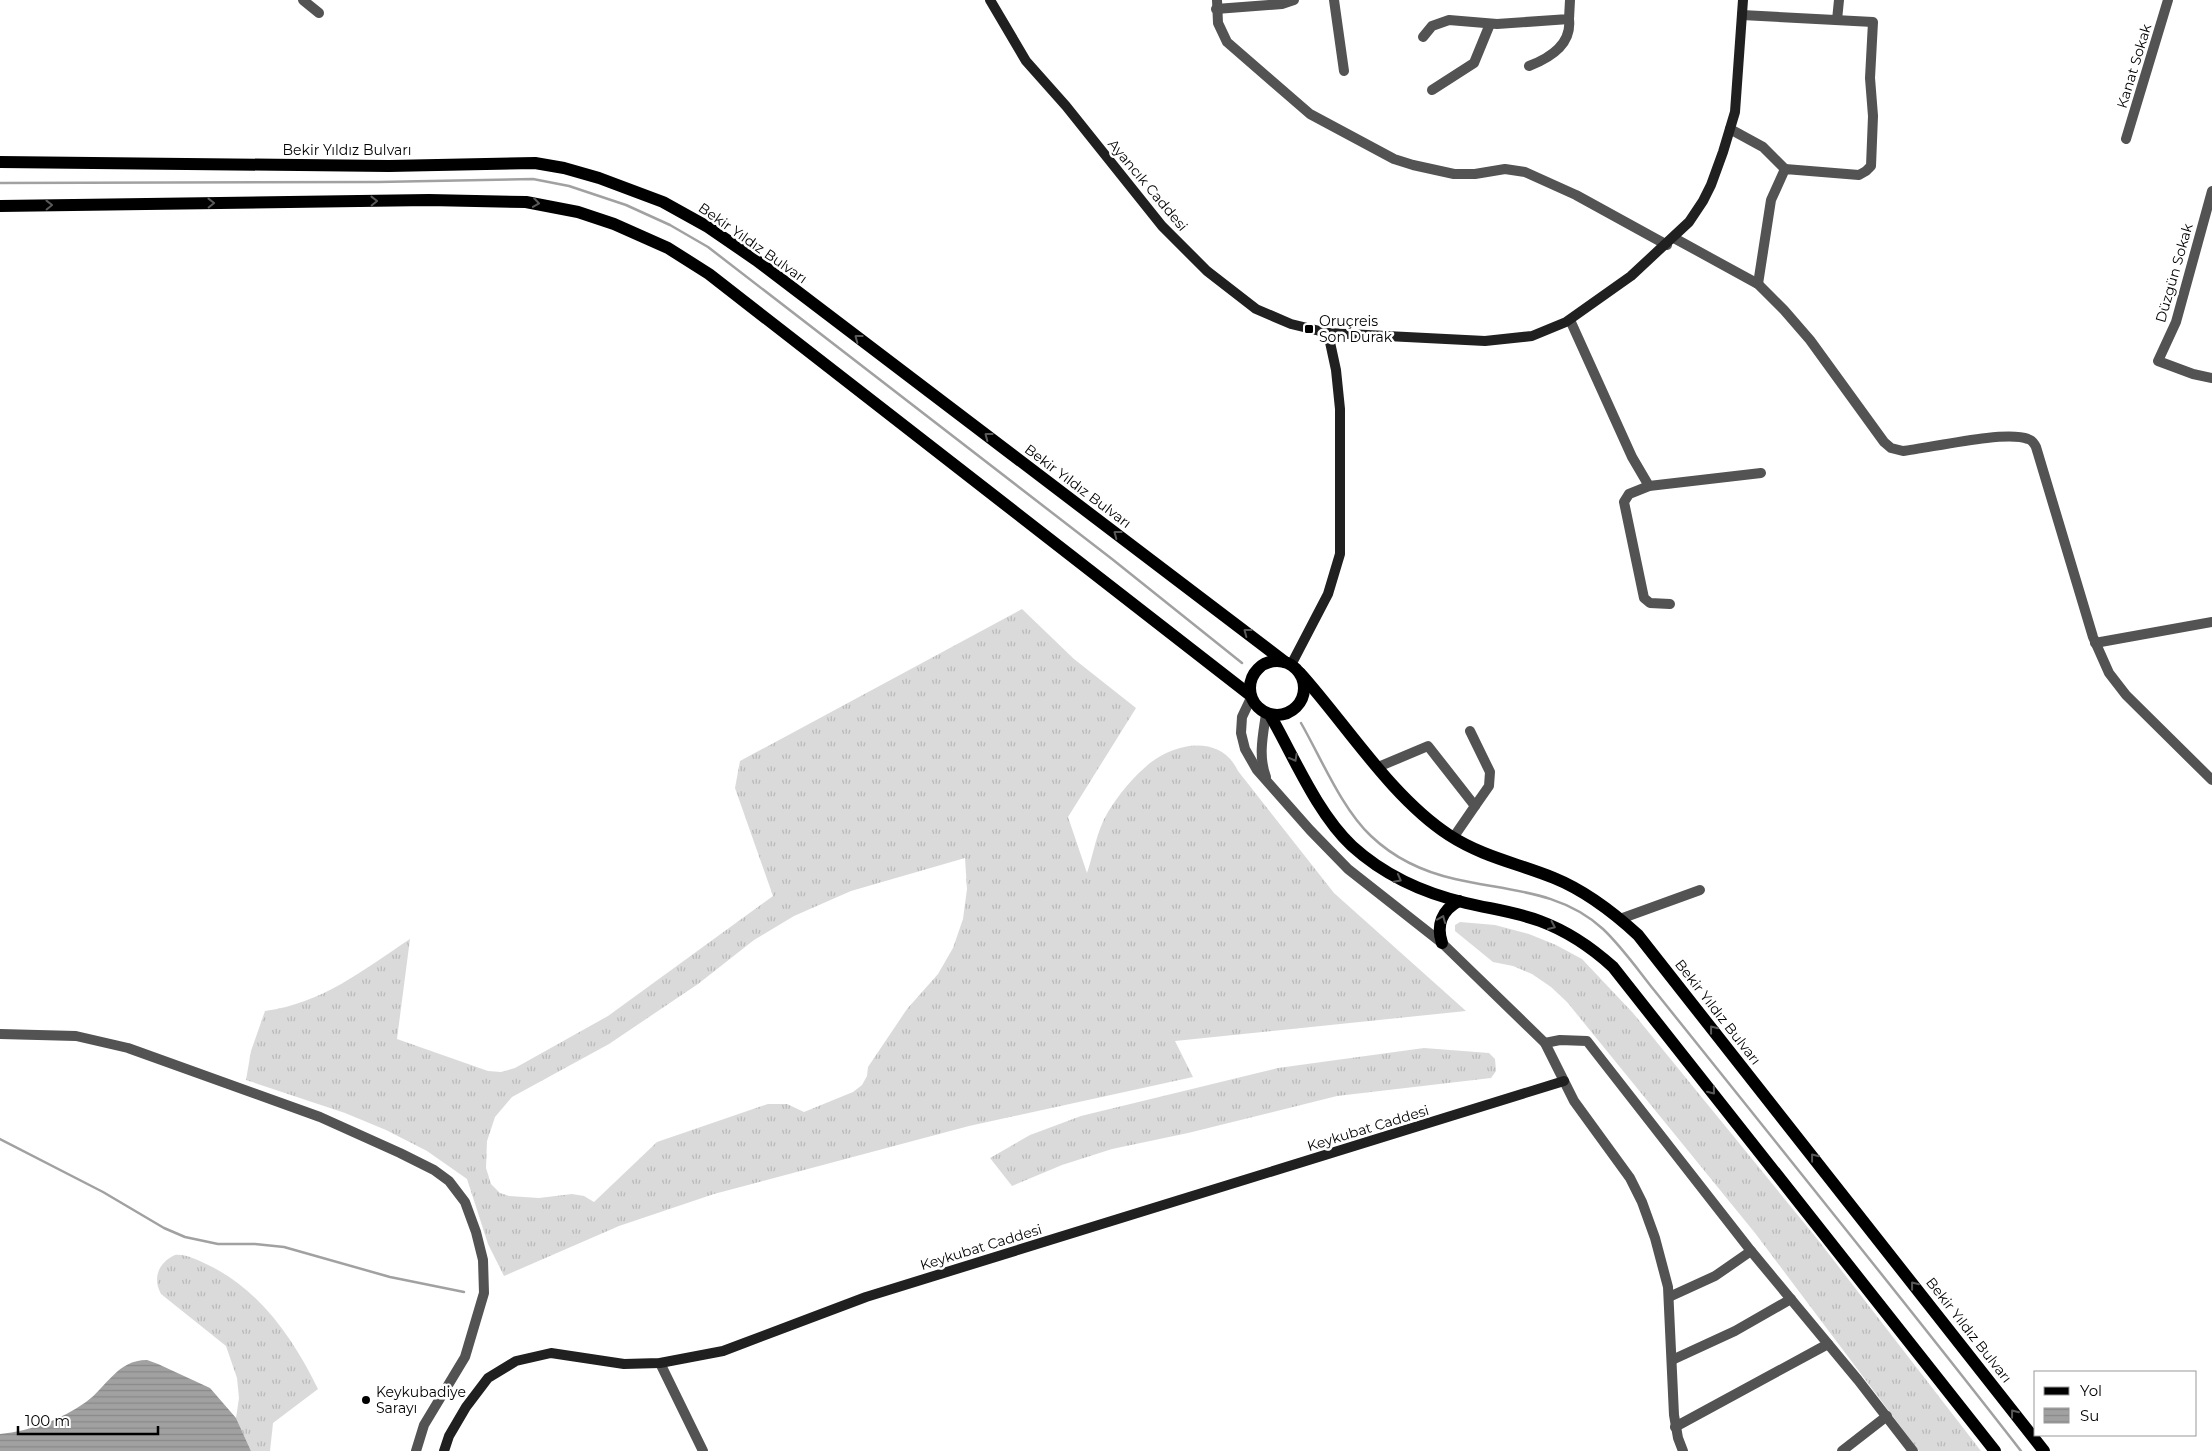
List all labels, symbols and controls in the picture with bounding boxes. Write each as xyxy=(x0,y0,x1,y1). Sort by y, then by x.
street label: Kanat Sokak xyxy=(2113,21,2156,110)
street label: Ayancık Caddesi xyxy=(1104,135,1192,235)
street label: Bekir Yıldız Bulvarı xyxy=(283,141,411,159)
one-way arrow xyxy=(370,196,378,206)
one-way arrow xyxy=(532,197,540,208)
one-way arrow xyxy=(208,198,215,208)
street label: Bekir Yıldız Bulvarı xyxy=(695,199,811,287)
one-way arrow xyxy=(45,200,53,210)
street label: Düzgün Sokak xyxy=(2151,221,2197,325)
place label: Oruçreis Son Durak xyxy=(1319,312,1393,346)
marker: Oruçreis Son Durak xyxy=(1303,323,1315,335)
one-way arrow xyxy=(854,335,864,344)
one-way arrow xyxy=(984,433,994,442)
street label: Bekir Yıldız Bulvarı xyxy=(1021,440,1135,532)
one-way arrow xyxy=(1113,531,1123,540)
one-way arrow xyxy=(1244,629,1253,637)
one-way arrow xyxy=(1288,752,1298,761)
one-way arrow xyxy=(1392,873,1401,883)
one-way arrow xyxy=(1436,915,1446,924)
one-way arrow xyxy=(1547,920,1556,931)
street label: Bekir Yıldız Bulvarı xyxy=(1671,956,1765,1068)
one-way arrow xyxy=(1711,1026,1719,1035)
one-way arrow xyxy=(1707,1085,1715,1094)
street label: Keykubat Caddesi xyxy=(1305,1101,1431,1155)
one-way arrow xyxy=(1811,1154,1819,1163)
street label: Keykubat Caddesi xyxy=(918,1220,1044,1274)
street label: Bekir Yıldız Bulvarı xyxy=(1922,1274,2016,1386)
one-way arrow xyxy=(1911,1281,1920,1290)
legend xyxy=(2034,1371,2197,1436)
text: Yol xyxy=(2080,1381,2102,1400)
place label: Keykubadiye Sarayı xyxy=(376,1383,466,1417)
marker: Keykubadiye Sarayı xyxy=(360,1394,372,1406)
scale bar xyxy=(18,1404,158,1436)
text: Su xyxy=(2080,1406,2099,1425)
one-way arrow xyxy=(2012,1410,2020,1419)
text: 100 m xyxy=(25,1411,70,1430)

